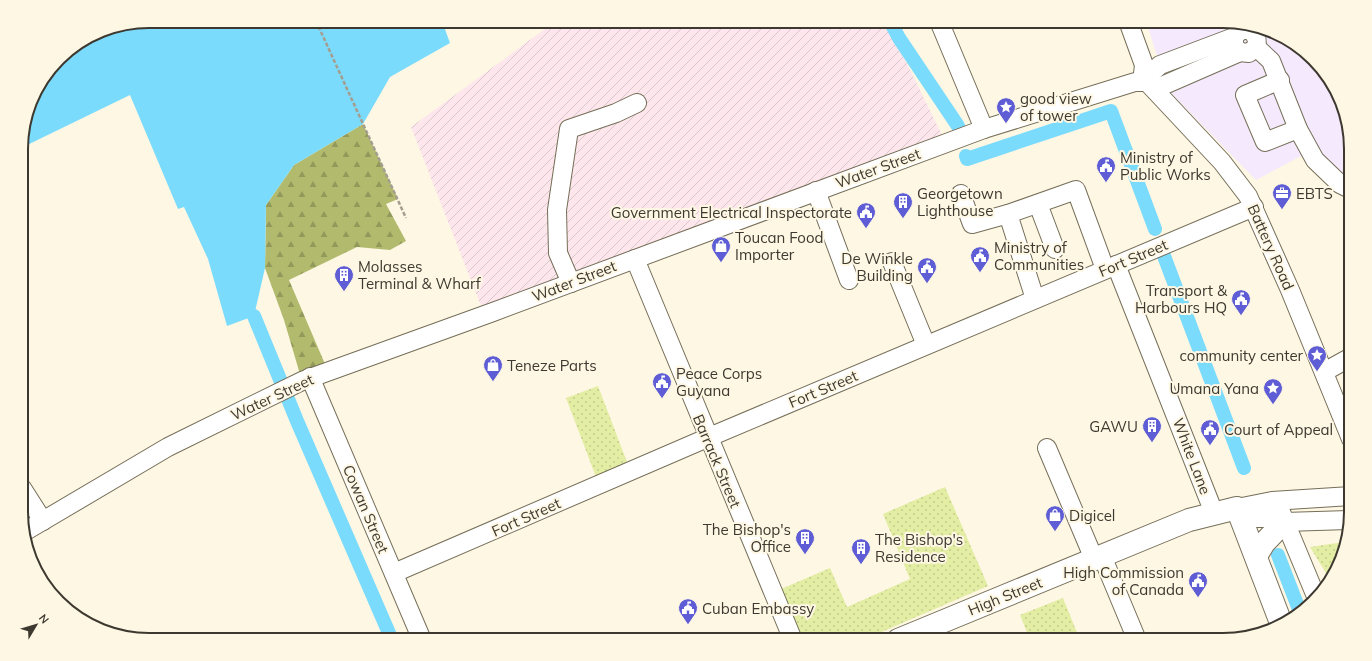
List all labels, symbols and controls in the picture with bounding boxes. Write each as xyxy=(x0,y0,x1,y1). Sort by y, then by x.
place label: good view of tower xyxy=(1020,89,1092,125)
place icon: good view of tower xyxy=(995,96,1017,124)
street label: Water Street xyxy=(833,144,923,192)
place label: Ministry of Public Works xyxy=(1120,148,1211,184)
public building icon: Ministry of Public Works xyxy=(1095,155,1117,183)
office icon: EBTS xyxy=(1271,182,1293,210)
place label: Georgetown Lighthouse xyxy=(917,184,1003,220)
place label: EBTS xyxy=(1296,184,1333,203)
building icon: Georgetown Lighthouse xyxy=(892,191,914,219)
public building icon: Government Electrical Inspectorate xyxy=(855,201,877,229)
street label: Battery Road xyxy=(1244,201,1298,293)
place label: Government Electrical Inspectorate xyxy=(611,203,852,222)
place label: Toucan Food Importer xyxy=(735,228,823,264)
shop icon: Toucan Food Importer xyxy=(710,235,732,263)
street label: Fort Street xyxy=(1096,235,1170,281)
place label: Ministry of Communities xyxy=(994,238,1084,274)
public building icon: Ministry of Communities xyxy=(969,245,991,273)
place label: De Winkle Building xyxy=(841,249,913,285)
street label: Water Street xyxy=(529,256,619,306)
public building icon: De Winkle Building xyxy=(916,256,938,284)
place label: Molasses Terminal & Wharf xyxy=(358,257,482,293)
building icon: Molasses Terminal & Wharf xyxy=(333,264,355,292)
place label: Transport & Harbours HQ xyxy=(1135,281,1228,317)
public building icon: Transport & Harbours HQ xyxy=(1230,288,1252,316)
place icon: community center xyxy=(1306,344,1328,372)
place label: community center xyxy=(1180,346,1304,365)
shop icon: Teneze Parts xyxy=(482,354,504,382)
place label: Teneze Parts xyxy=(507,356,597,375)
place label: Peace Corps Guyana xyxy=(676,364,762,400)
street label: Fort Street xyxy=(786,366,860,412)
street label: Water Street xyxy=(228,370,316,424)
public building icon: Peace Corps Guyana xyxy=(651,371,673,399)
place icon: Umana Yana xyxy=(1262,377,1284,405)
place label: Umana Yana xyxy=(1169,379,1259,398)
street label: Barrack Street xyxy=(689,411,745,511)
building icon: GAWU xyxy=(1141,415,1163,443)
street label: White Lane xyxy=(1169,415,1215,497)
place label: GAWU xyxy=(1089,417,1138,436)
public building icon: Court of Appeal xyxy=(1199,418,1221,446)
place label: Court of Appeal xyxy=(1224,420,1333,439)
street label: Cowan Street xyxy=(339,462,393,556)
street label: Fort Street xyxy=(489,493,563,541)
shop icon: Digicel xyxy=(1044,504,1066,532)
place label: Digicel xyxy=(1069,506,1115,525)
place label: The Bishop's Office xyxy=(703,520,791,556)
building icon: The Bishop's Office xyxy=(794,527,816,555)
place label: The Bishop's Residence xyxy=(875,530,963,566)
building icon: The Bishop's Residence xyxy=(850,537,872,565)
place label: High Commission of Canada xyxy=(1063,563,1184,599)
public building icon: High Commission of Canada xyxy=(1187,570,1209,598)
street label: High Street xyxy=(965,573,1045,619)
public building icon: Cuban Embassy xyxy=(677,597,699,625)
place label: Cuban Embassy xyxy=(702,599,814,618)
north arrow xyxy=(16,605,56,645)
text: N xyxy=(36,611,52,626)

